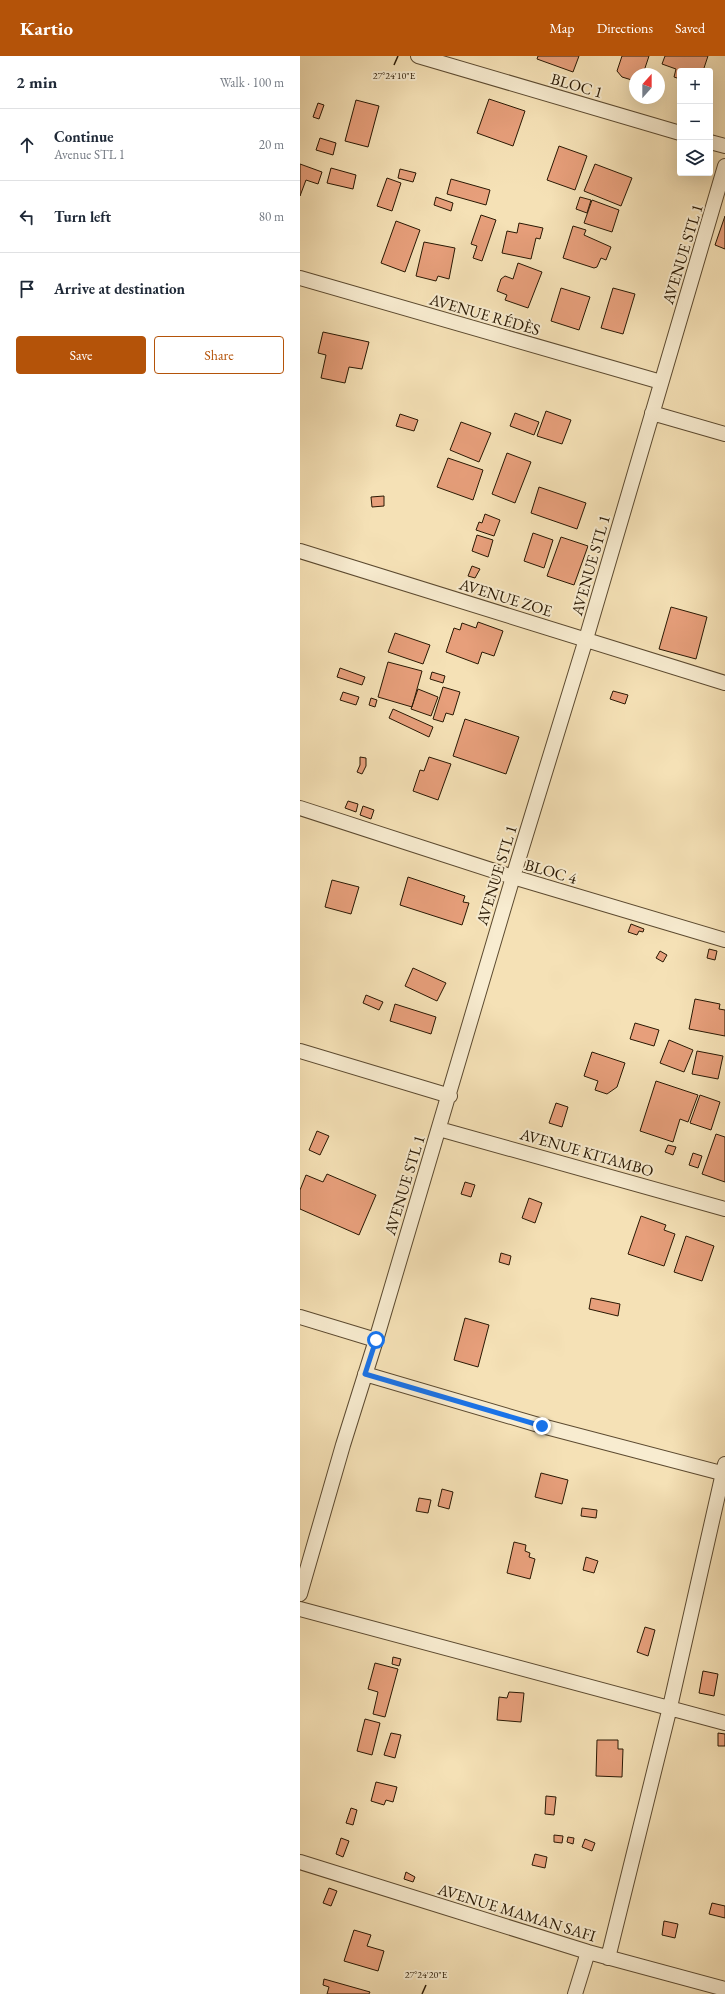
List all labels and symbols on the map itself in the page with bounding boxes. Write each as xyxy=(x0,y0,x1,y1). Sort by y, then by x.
street label: BLOC 1 xyxy=(548,68,605,103)
north arrow xyxy=(629,68,665,104)
text: 27°24'10"E xyxy=(373,69,416,82)
street label: AVENUE STL 1 xyxy=(657,201,708,308)
street label: AVENUE RÉDÈS xyxy=(426,288,543,340)
street label: AVENUE STL 1 xyxy=(566,512,615,619)
street label: AVENUE ZOE xyxy=(456,573,555,622)
street label: AVENUE STL 1 xyxy=(471,822,522,929)
street label: BLOC 4 xyxy=(522,854,580,889)
street label: AVENUE KITAMBO xyxy=(517,1123,656,1182)
street label: AVENUE STL 1 xyxy=(379,1132,430,1239)
route start xyxy=(367,1331,385,1349)
route end xyxy=(533,1417,551,1435)
street label: AVENUE MAMAN SAFI xyxy=(434,1878,599,1947)
text: 27°24'20"E xyxy=(405,1968,448,1981)

